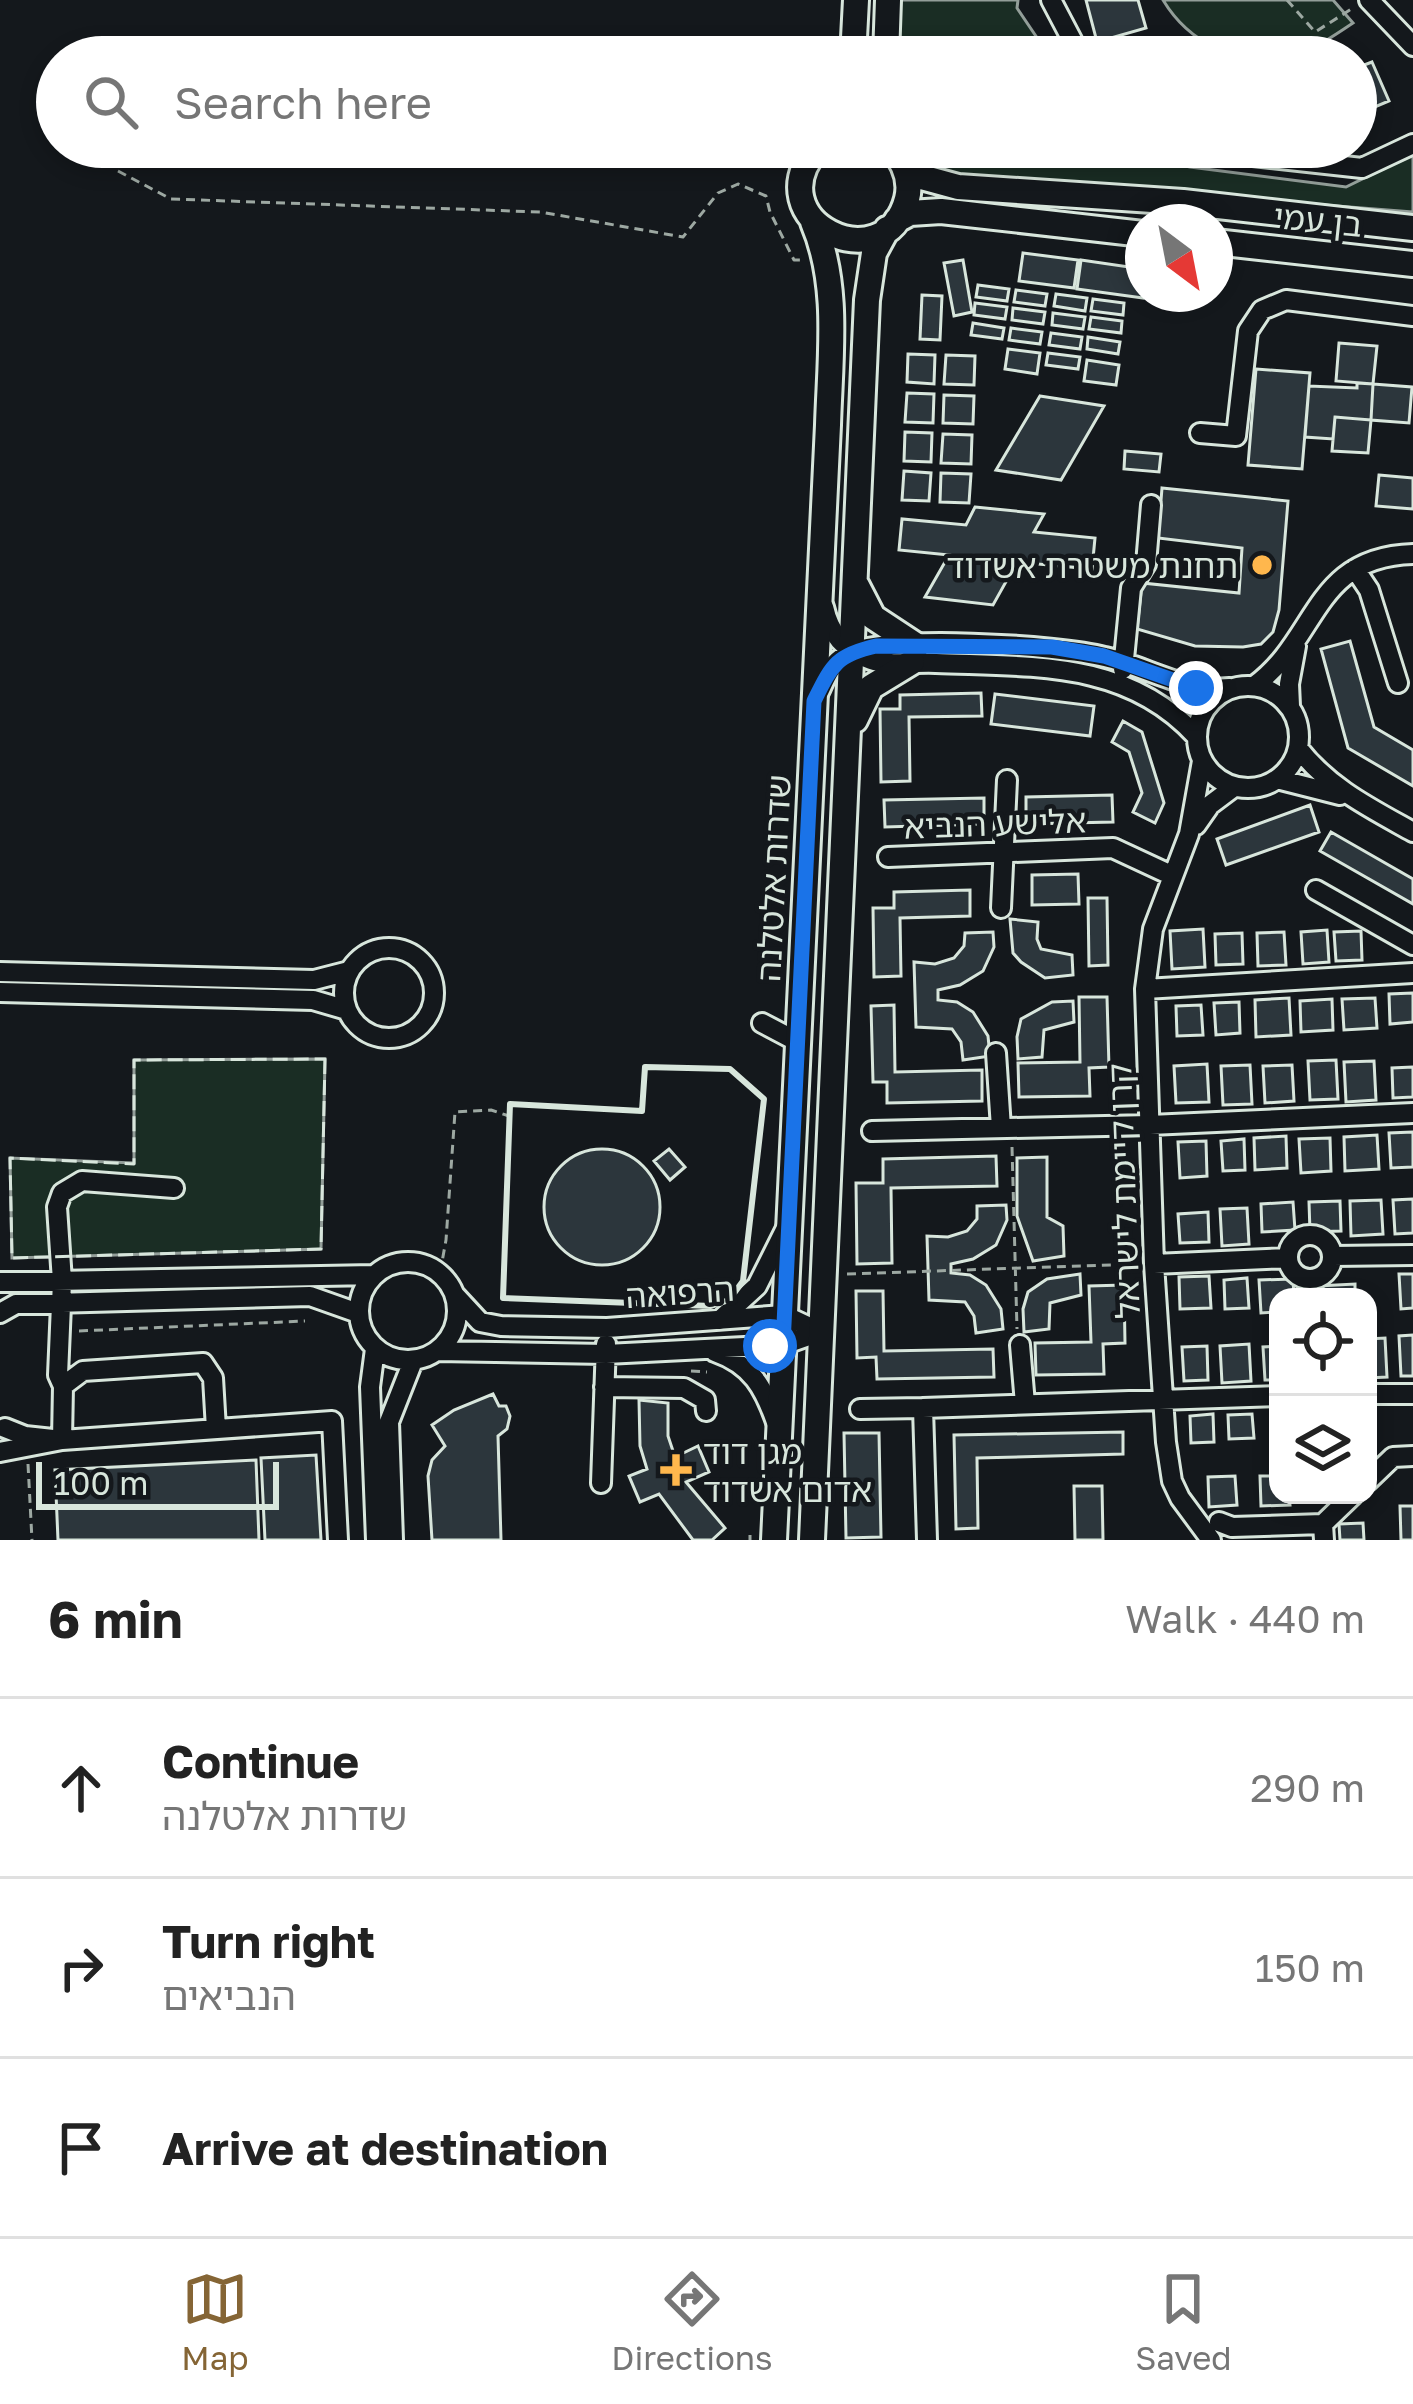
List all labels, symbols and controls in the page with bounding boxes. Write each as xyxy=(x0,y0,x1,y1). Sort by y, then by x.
search box xyxy=(36,36,1377,168)
icon: search xyxy=(78,69,144,135)
text: Search here xyxy=(174,75,432,129)
street label: בן עמי xyxy=(1272,196,1364,244)
north arrow xyxy=(1125,204,1233,312)
place label: תחנת משטרת אשדוד xyxy=(947,546,1238,585)
marker: תחנת משטרת אשדוד xyxy=(1249,552,1275,578)
route end xyxy=(1169,661,1223,715)
street label: שדרות אלטלנה xyxy=(748,773,798,983)
street label: אלישע הנביא xyxy=(903,800,1087,846)
street label: קרן קיימת לישראל xyxy=(1099,1063,1147,1319)
street label: הרפואה xyxy=(624,1269,736,1315)
map controls xyxy=(1269,1288,1377,1504)
button: locate xyxy=(1269,1288,1377,1396)
route start xyxy=(743,1319,797,1373)
button: layers xyxy=(1269,1396,1377,1504)
place label: מגן דוד אדום אשדוד xyxy=(703,1432,872,1509)
marker: מגן דוד אדום אשדוד xyxy=(660,1454,692,1486)
scale bar xyxy=(36,1456,279,1509)
text: 100 m xyxy=(54,1463,148,1502)
text: 6 min xyxy=(48,1588,183,1649)
text: Walk · 440 m xyxy=(1125,1595,1365,1642)
text: Continue xyxy=(162,1734,359,1788)
icon: ahead xyxy=(48,1755,114,1821)
text: 290 m xyxy=(1250,1764,1365,1811)
text: שדרות אלטלנה xyxy=(162,1792,407,1839)
text: Turn right xyxy=(162,1914,375,1968)
icon: right xyxy=(48,1935,114,2001)
text: 150 m xyxy=(1255,1944,1365,1991)
text: הנביאים xyxy=(162,1972,296,2019)
icon: arrive xyxy=(48,2115,114,2181)
text: Arrive at destination xyxy=(162,2121,608,2175)
tab: Map xyxy=(181,2266,249,2377)
tab: Directions xyxy=(611,2266,773,2377)
tab: Saved xyxy=(1135,2266,1232,2377)

